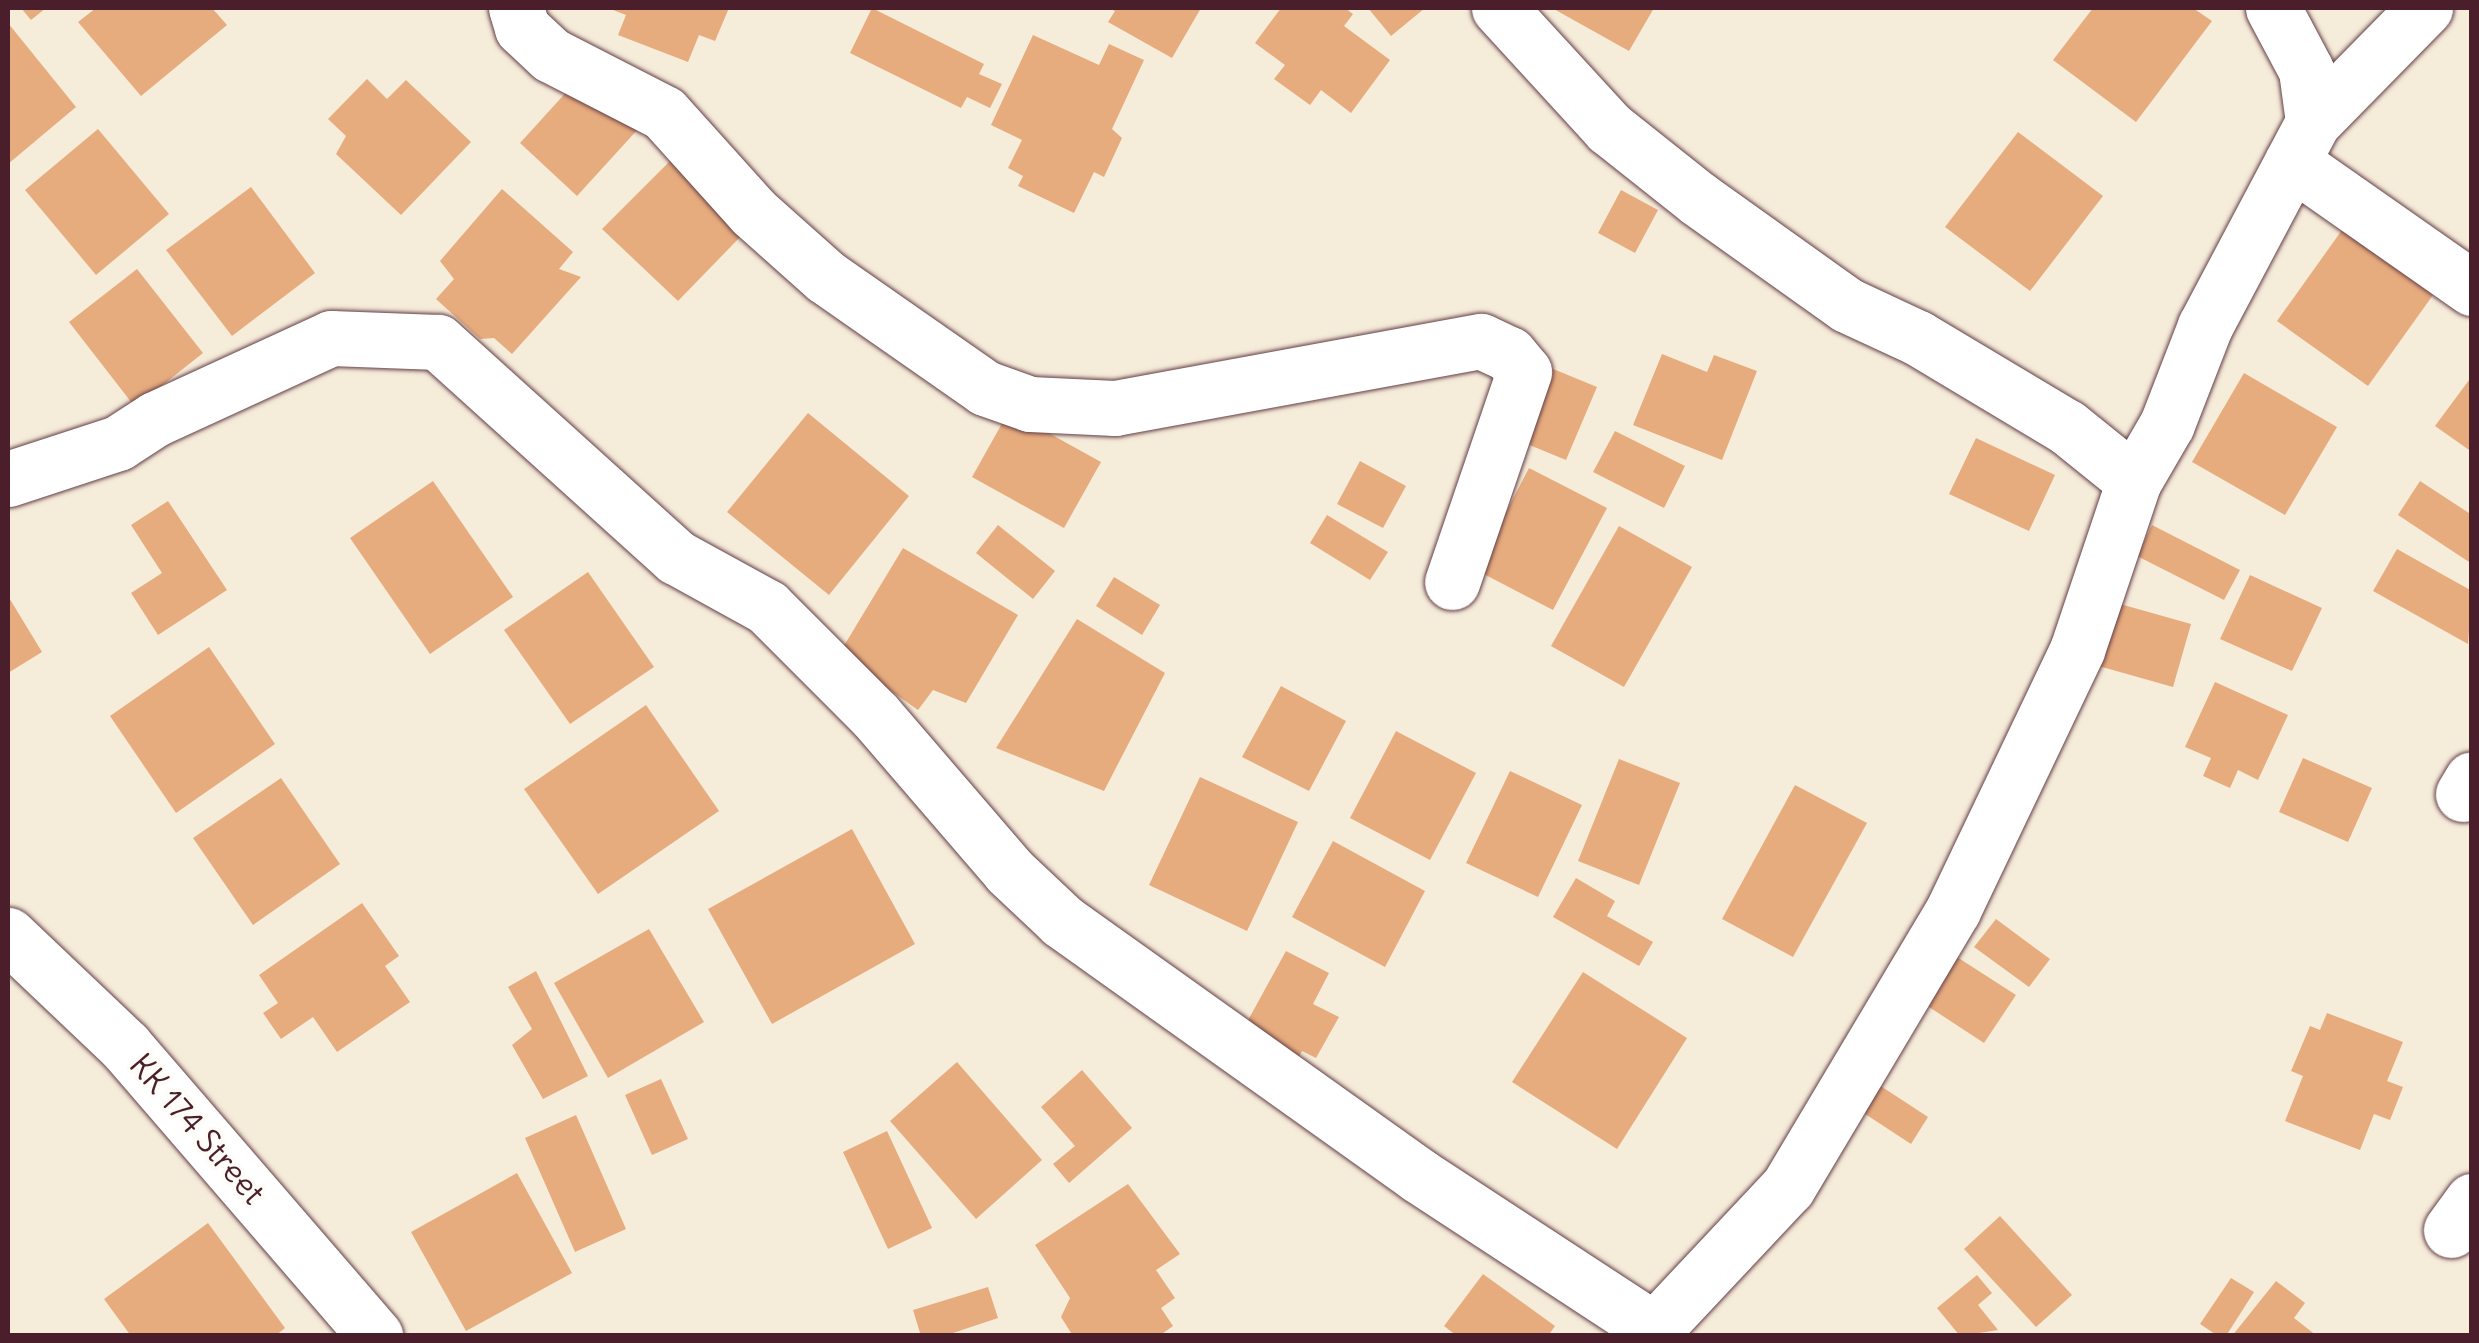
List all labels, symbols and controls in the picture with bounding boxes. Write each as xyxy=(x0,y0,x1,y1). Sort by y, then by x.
street label: KK 174 Street xyxy=(121,1046,273,1212)

